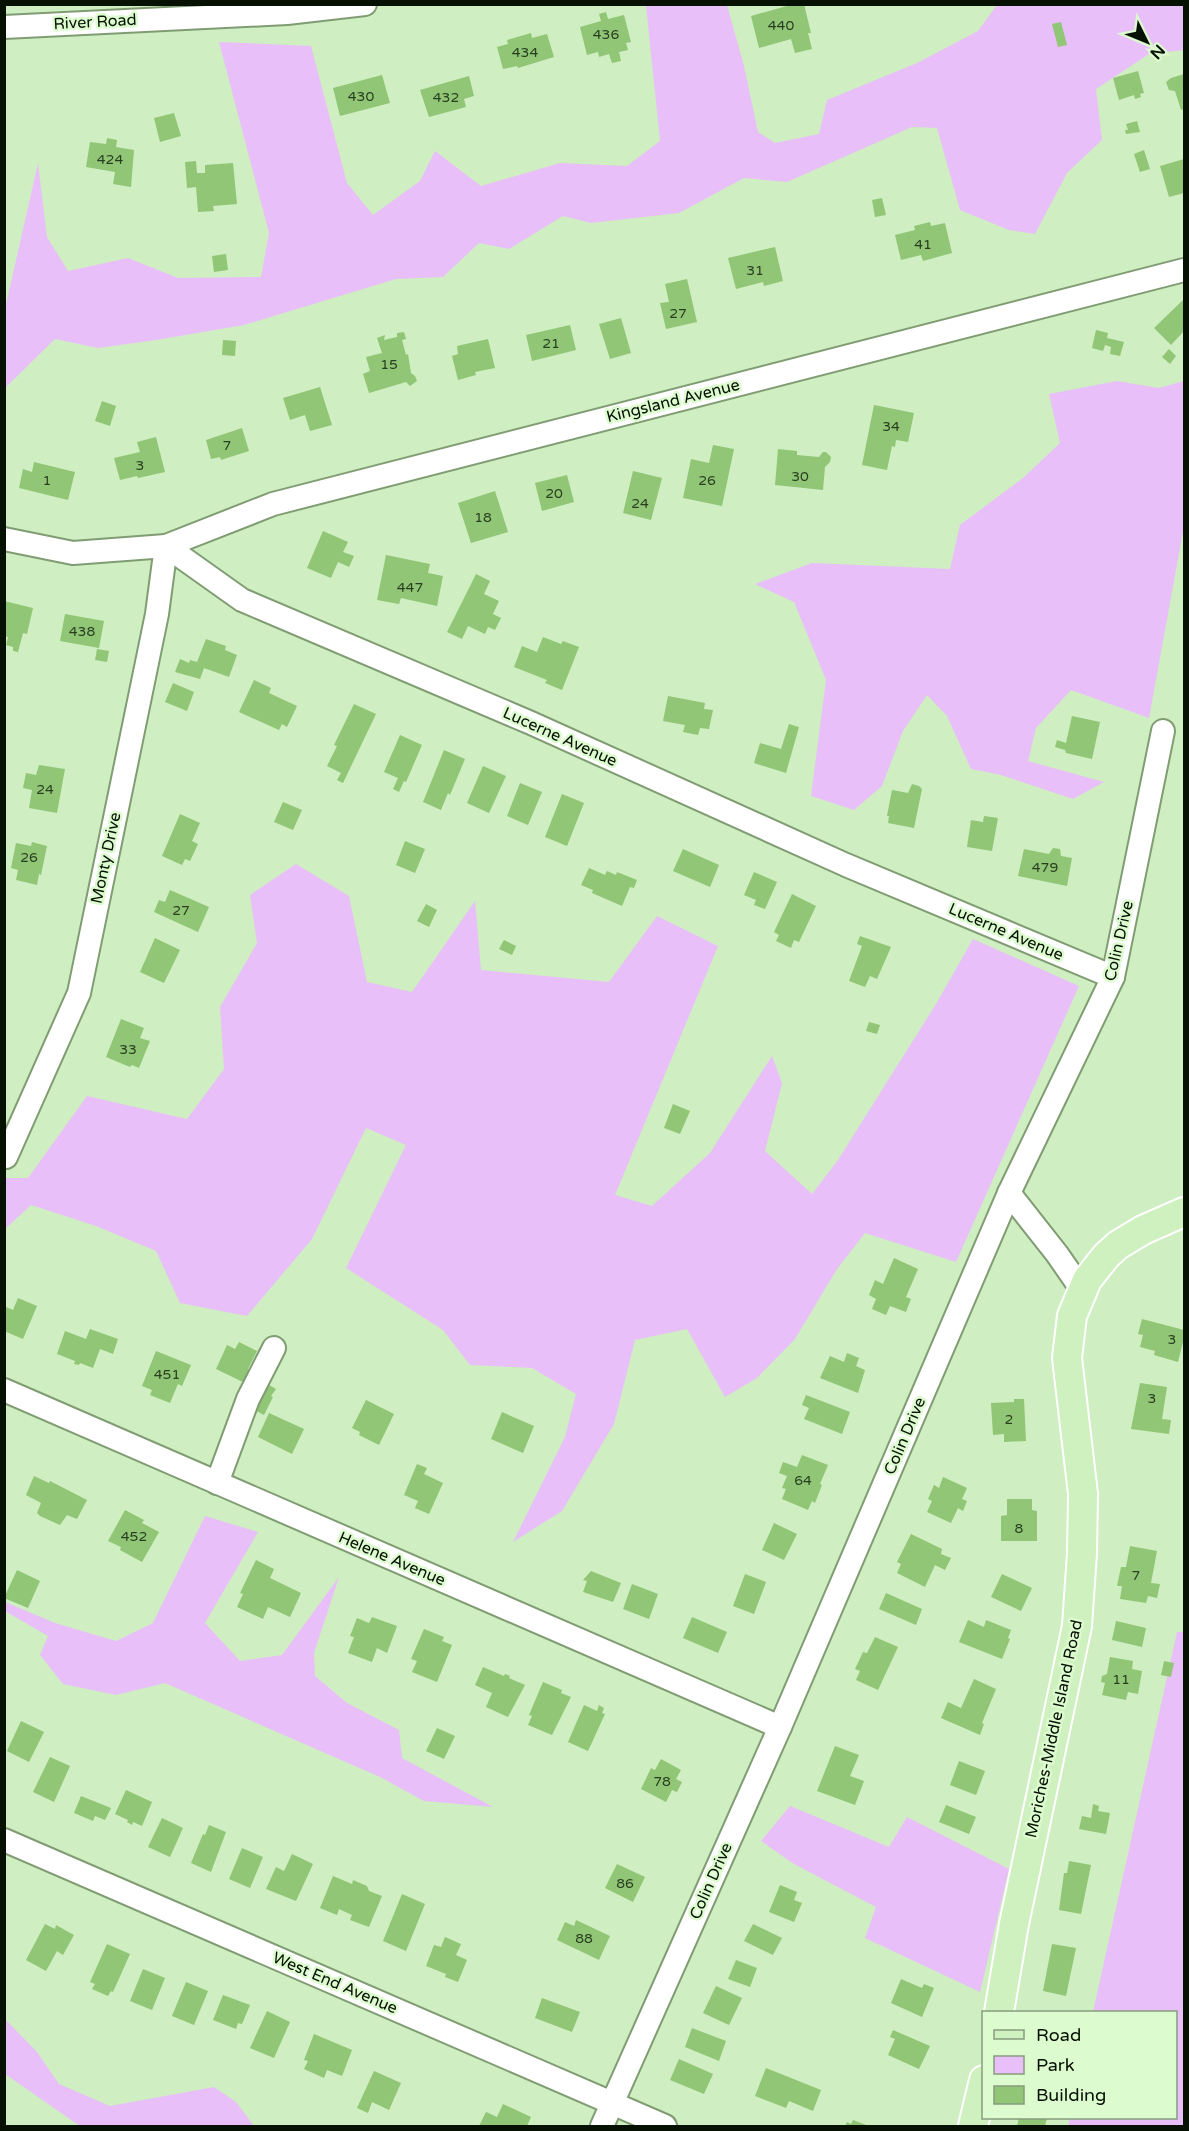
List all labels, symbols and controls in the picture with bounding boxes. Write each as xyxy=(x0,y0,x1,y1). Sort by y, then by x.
street label: River Road xyxy=(53,10,137,34)
north arrow xyxy=(1117,12,1177,72)
house number: 440 xyxy=(768,17,794,34)
house number: 436 xyxy=(593,26,619,43)
text: N xyxy=(1146,40,1169,63)
house number: 434 xyxy=(512,44,538,61)
house number: 430 xyxy=(348,88,374,105)
house number: 432 xyxy=(433,89,459,106)
house number: 424 xyxy=(97,151,123,168)
house number: 41 xyxy=(914,236,932,253)
house number: 31 xyxy=(746,262,764,279)
house number: 27 xyxy=(669,305,687,322)
house number: 21 xyxy=(542,335,560,352)
house number: 15 xyxy=(380,356,398,373)
street label: Kingsland Avenue xyxy=(604,375,742,427)
house number: 34 xyxy=(882,418,900,435)
house number: 7 xyxy=(223,437,231,454)
house number: 3 xyxy=(136,457,144,474)
house number: 30 xyxy=(791,468,809,485)
house number: 1 xyxy=(43,472,51,489)
house number: 26 xyxy=(698,472,716,489)
house number: 20 xyxy=(545,485,563,502)
house number: 24 xyxy=(631,495,649,512)
house number: 18 xyxy=(474,509,492,526)
house number: 447 xyxy=(397,579,423,596)
house number: 438 xyxy=(69,623,95,640)
street label: Lucerne Avenue xyxy=(500,703,620,771)
house number: 24 xyxy=(36,781,54,798)
street label: Monty Drive xyxy=(87,811,125,905)
house number: 26 xyxy=(20,849,38,866)
house number: 479 xyxy=(1032,859,1058,876)
street label: Lucerne Avenue xyxy=(946,899,1066,965)
street label: Colin Drive xyxy=(1100,899,1138,983)
house number: 27 xyxy=(172,902,190,919)
house number: 33 xyxy=(119,1041,137,1058)
house number: 3 xyxy=(1168,1331,1176,1348)
house number: 451 xyxy=(154,1366,180,1383)
house number: 3 xyxy=(1148,1390,1156,1407)
street label: Colin Drive xyxy=(880,1394,930,1478)
house number: 2 xyxy=(1005,1411,1013,1428)
house number: 64 xyxy=(794,1472,812,1489)
house number: 8 xyxy=(1015,1520,1024,1537)
street label: Helene Avenue xyxy=(336,1527,448,1591)
house number: 452 xyxy=(121,1528,147,1545)
house number: 7 xyxy=(1132,1567,1140,1584)
street label: Moriches-Middle Island Road xyxy=(1021,1618,1087,1840)
house number: 11 xyxy=(1112,1671,1130,1688)
house number: 78 xyxy=(653,1773,671,1790)
street label: Colin Drive xyxy=(685,1840,737,1922)
house number: 86 xyxy=(616,1875,634,1892)
house number: 88 xyxy=(575,1930,593,1947)
street label: West End Avenue xyxy=(270,1948,400,2018)
legend xyxy=(982,2011,1177,2119)
text: Road xyxy=(1036,2024,1081,2046)
text: Park xyxy=(1036,2054,1075,2076)
text: Building xyxy=(1036,2084,1106,2106)

